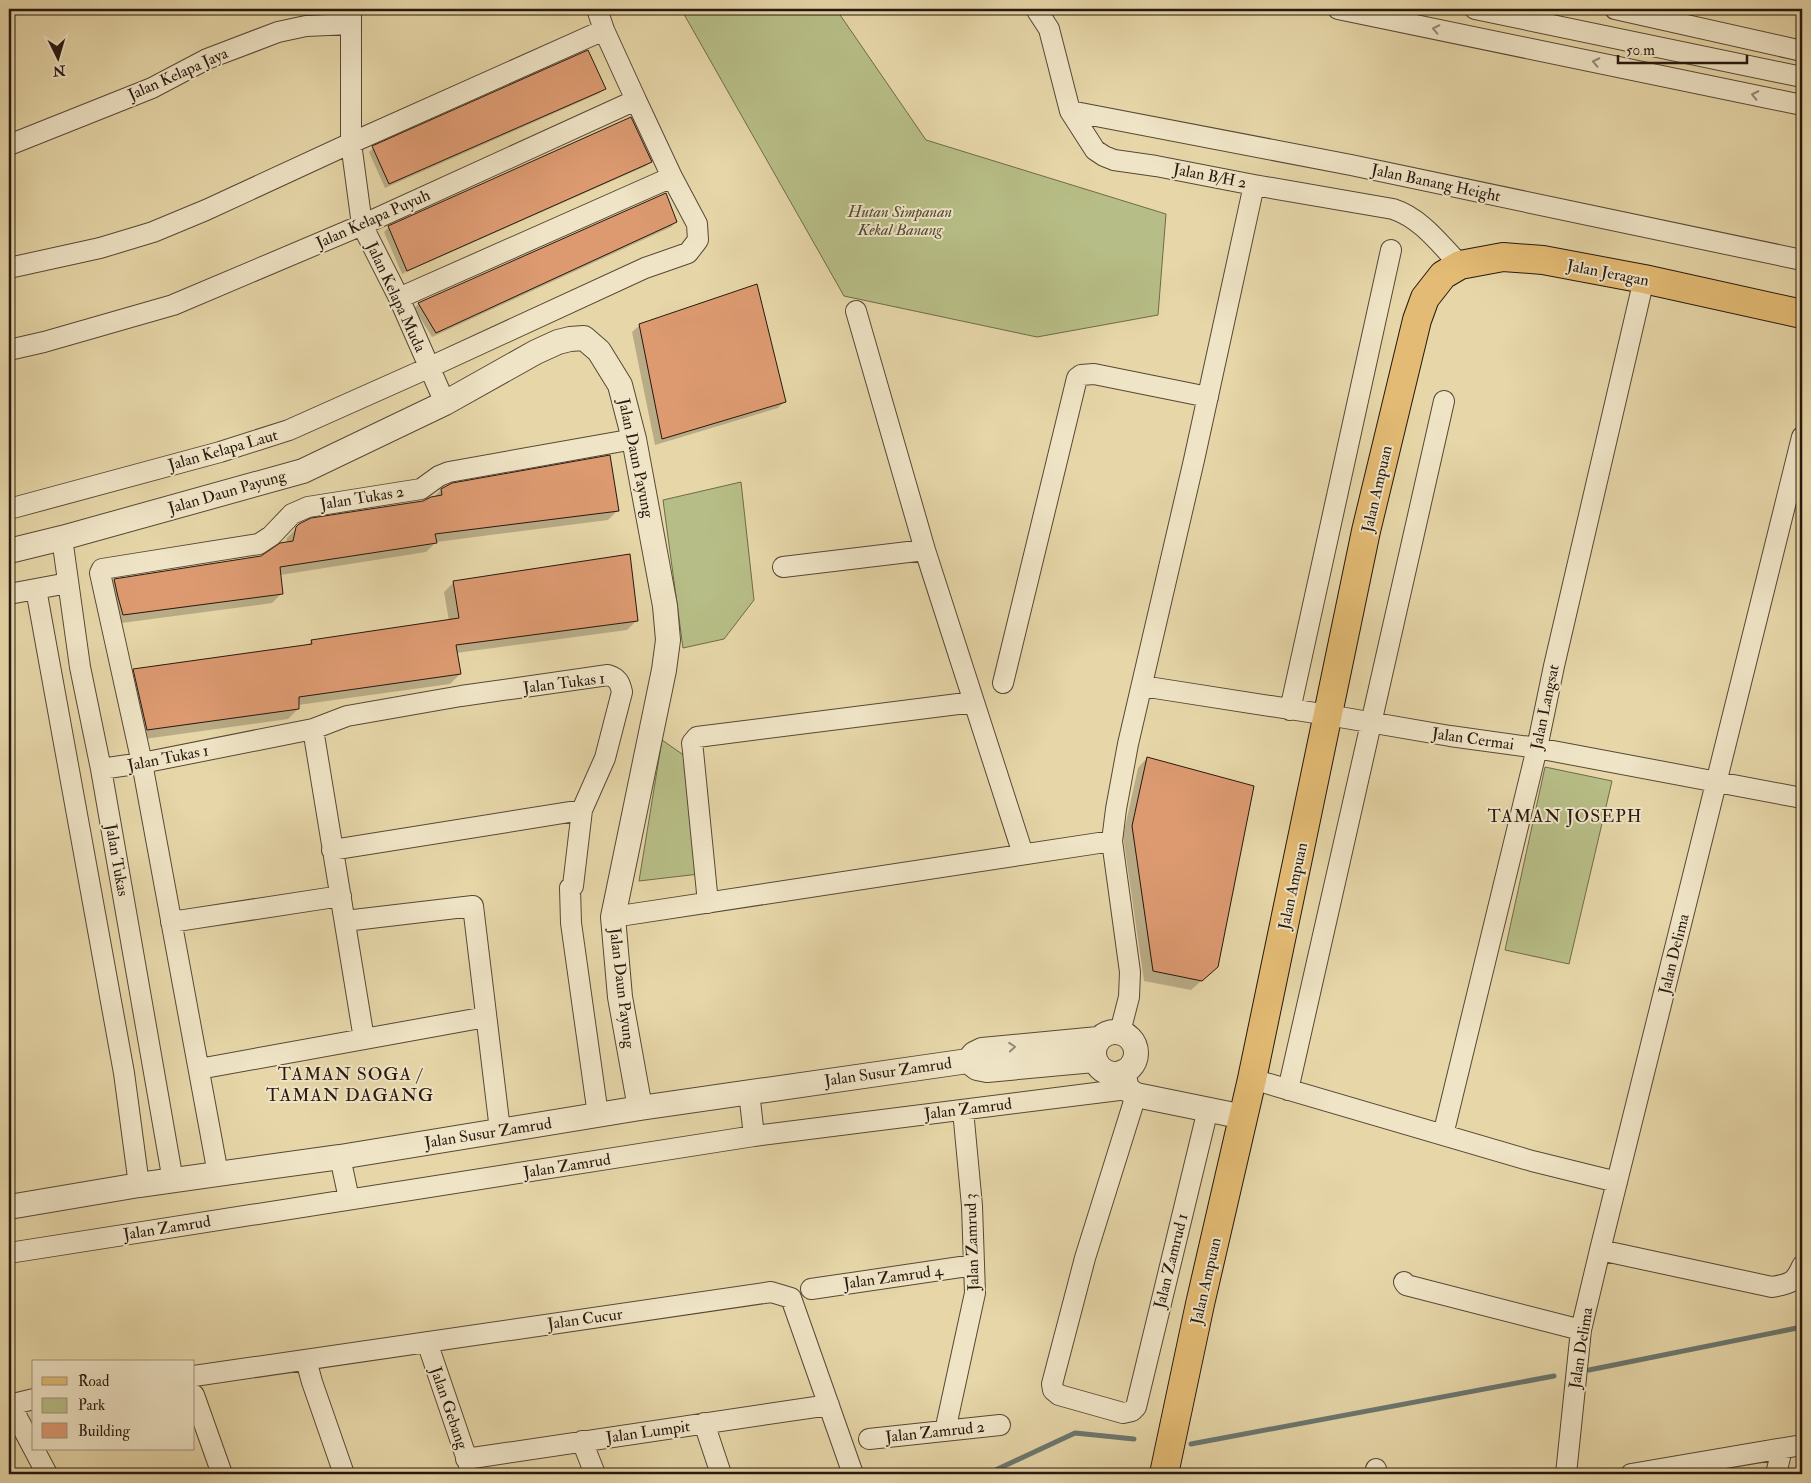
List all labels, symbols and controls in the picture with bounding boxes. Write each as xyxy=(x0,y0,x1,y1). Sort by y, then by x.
one-way arrow xyxy=(1432,24,1441,35)
north arrow xyxy=(32,32,82,82)
scale bar xyxy=(1618,32,1747,64)
text: 50 m xyxy=(1626,41,1655,60)
street label: Jalan Kelapa Jaya xyxy=(124,43,232,106)
one-way arrow xyxy=(1591,57,1600,67)
text: N xyxy=(52,61,67,80)
one-way arrow xyxy=(1750,90,1759,101)
street label: Jalan B/H 2 xyxy=(1170,159,1248,194)
street label: Jalan Banang Height xyxy=(1368,159,1502,207)
street label: Jalan Kelapa Puyuh xyxy=(312,185,434,254)
park label: Hutan Simpanan Kekal Banang xyxy=(847,202,952,240)
street label: Jalan Kelapa Muda xyxy=(360,238,430,356)
street label: Jalan Jeragan xyxy=(1564,255,1651,292)
street label: Jalan Daun Payung xyxy=(612,396,659,521)
street label: Jalan Kelapa Laut xyxy=(165,425,280,476)
street label: Jalan Ampuan xyxy=(1357,444,1398,536)
street label: Jalan Daun Payung xyxy=(165,465,289,520)
street label: Jalan Tukas 2 xyxy=(318,482,405,516)
street label: Jalan Langsat xyxy=(1526,663,1565,753)
street label: Jalan Tukas 1 xyxy=(521,668,606,699)
street label: Jalan Cermai xyxy=(1430,723,1515,756)
street label: Jalan Tukas 1 xyxy=(125,740,210,777)
district label: TAMAN JOSEPH xyxy=(1487,805,1643,828)
street label: Jalan Tukas xyxy=(100,821,133,898)
street label: Jalan Ampuan xyxy=(1274,841,1313,933)
street label: Jalan Delima xyxy=(1654,911,1695,997)
street label: Jalan Daun Payung xyxy=(604,926,639,1051)
one-way arrow xyxy=(1008,1041,1016,1052)
street label: Jalan Susur Zamrud xyxy=(822,1053,953,1092)
district label: TAMAN SOGA / TAMAN DAGANG xyxy=(266,1063,434,1107)
street label: Jalan Zamrud xyxy=(922,1094,1013,1125)
street label: Jalan Susur Zamrud xyxy=(422,1113,553,1154)
street label: Jalan Zamrud xyxy=(521,1149,612,1184)
street label: Jalan Zamrud 3 xyxy=(960,1193,985,1292)
street label: Jalan Zamrud xyxy=(121,1211,212,1246)
street label: Jalan Zamrud 1 xyxy=(1149,1211,1193,1312)
street label: Jalan Ampuan xyxy=(1186,1236,1227,1328)
street label: Jalan Zamrud 4 xyxy=(841,1260,945,1295)
street label: Jalan Cucur xyxy=(545,1304,624,1335)
street label: Jalan Delima xyxy=(1565,1305,1598,1391)
legend xyxy=(32,1360,195,1450)
street label: Jalan Gebang xyxy=(424,1363,473,1453)
text: Road xyxy=(78,1372,110,1391)
text: Park xyxy=(78,1396,105,1415)
street label: Jalan Lumpit xyxy=(604,1416,691,1449)
street label: Jalan Zamrud 2 xyxy=(883,1417,986,1448)
text: Building xyxy=(78,1422,130,1441)

